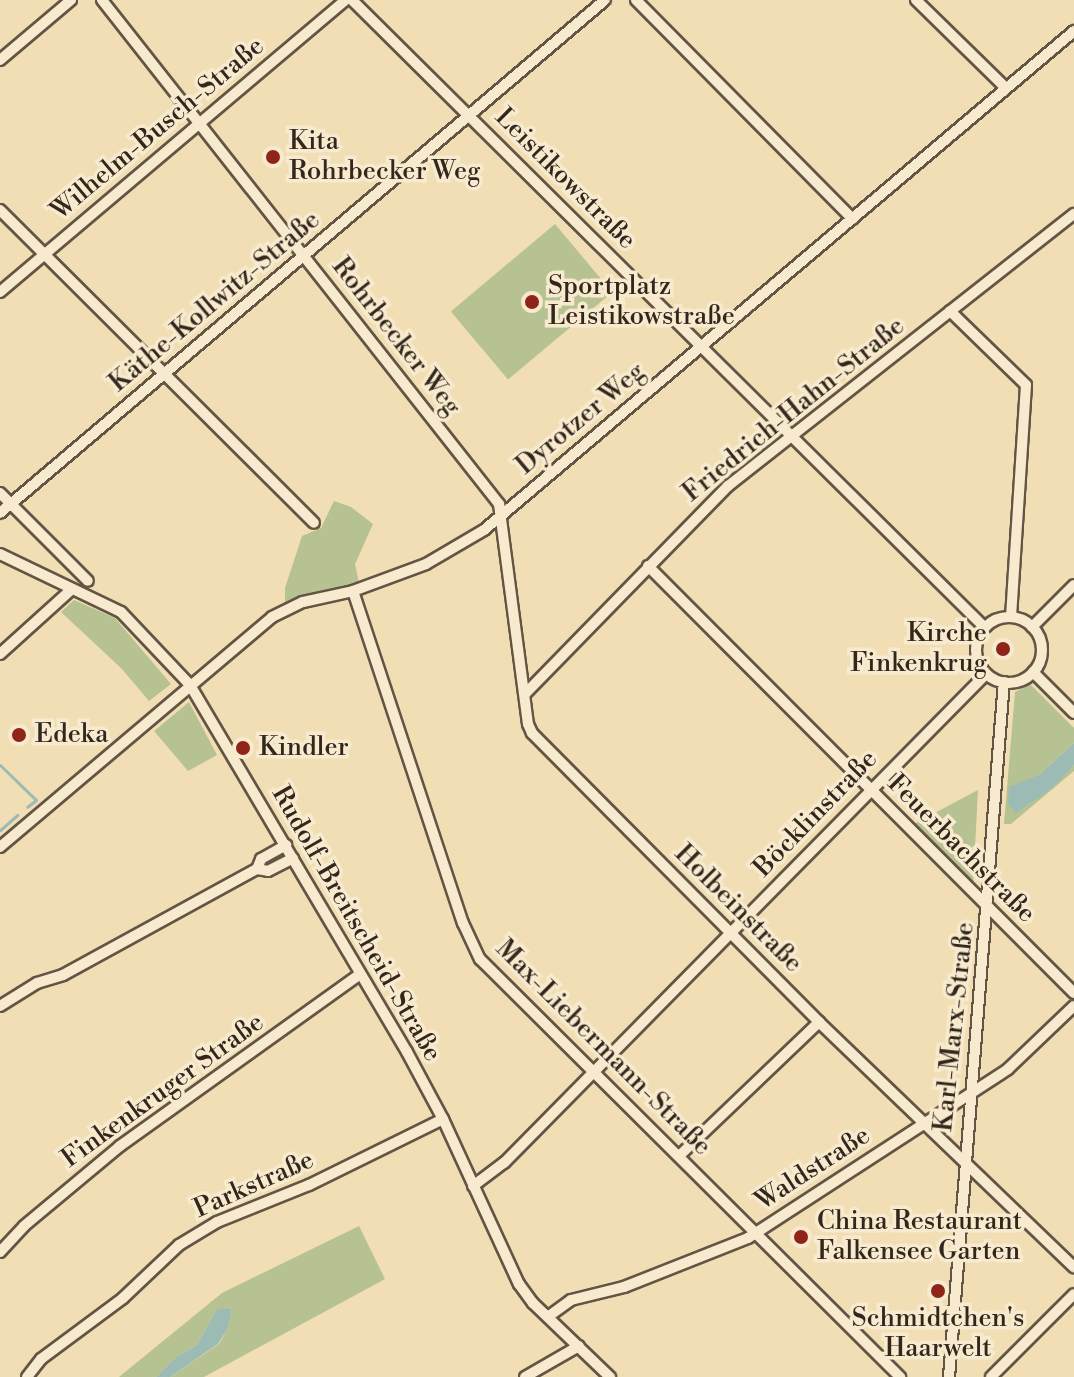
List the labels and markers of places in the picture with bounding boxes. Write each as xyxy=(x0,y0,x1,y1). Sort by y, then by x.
place label: Kita Rohrbecker Weg xyxy=(289,126,481,188)
marker: Kita Rohrbecker Weg xyxy=(264,148,282,166)
place label: Sportplatz Leistikowstraße xyxy=(548,271,735,332)
marker: Sportplatz Leistikowstraße xyxy=(523,293,541,311)
place label: Kirche Finkenkrug xyxy=(850,618,987,680)
marker: Kirche Finkenkrug xyxy=(994,640,1012,658)
place label: Edeka xyxy=(35,719,108,751)
marker: Edeka xyxy=(10,726,28,744)
place label: Kindler xyxy=(259,732,349,764)
marker: Kindler xyxy=(234,739,252,757)
place label: China Restaurant Falkensee Garten xyxy=(817,1206,1022,1268)
marker: China Restaurant Falkensee Garten xyxy=(792,1228,810,1246)
marker: Schmidtchen's Haarwelt xyxy=(929,1282,947,1300)
place label: Schmidtchen's Haarwelt xyxy=(852,1303,1024,1364)

